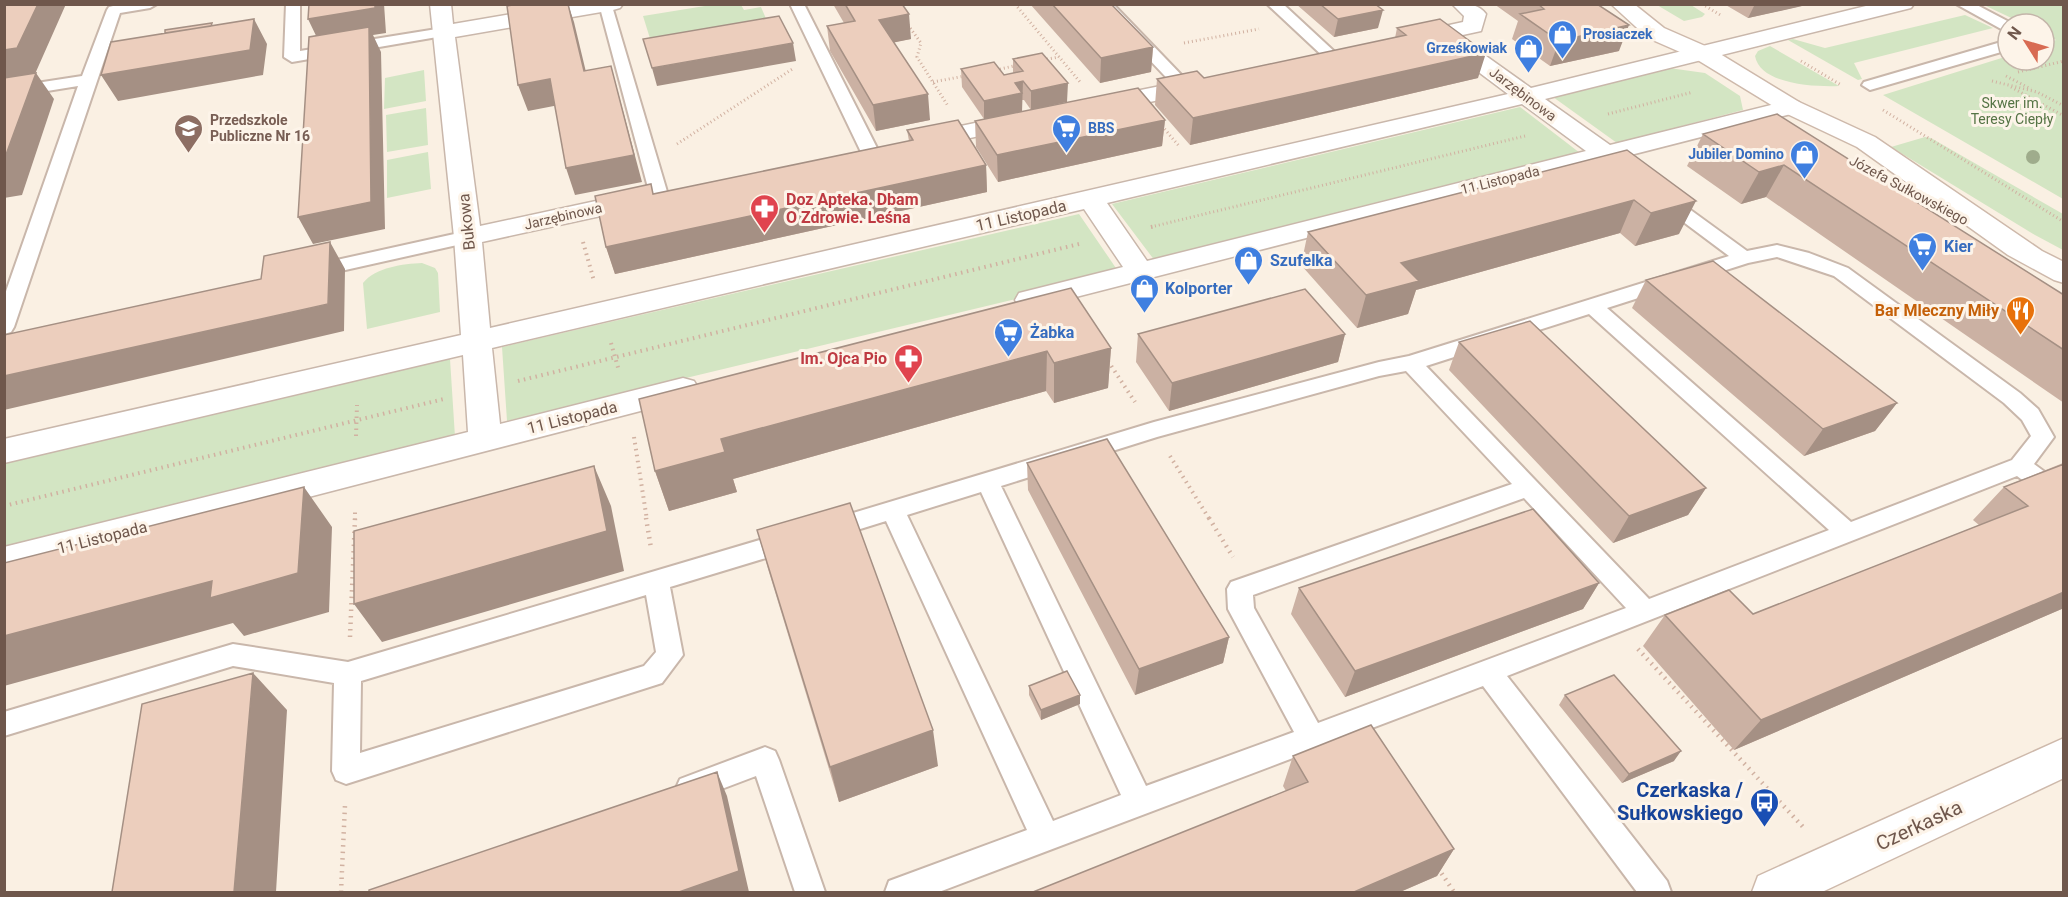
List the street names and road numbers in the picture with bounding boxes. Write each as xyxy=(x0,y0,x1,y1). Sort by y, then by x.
street label: Jarzębinowa xyxy=(1486,64,1560,124)
street label: Józefa Sułkowskiego xyxy=(1847,152,1971,228)
street label: 11 Listopada xyxy=(1459,162,1541,198)
street label: Bukowa xyxy=(454,193,479,251)
street label: 11 Listopada xyxy=(974,196,1068,235)
street label: Jarzębinowa xyxy=(522,199,604,233)
street label: 11 Listopada xyxy=(525,397,619,438)
street label: 11 Listopada xyxy=(55,517,149,558)
street label: Czerkaska xyxy=(1872,795,1966,855)

